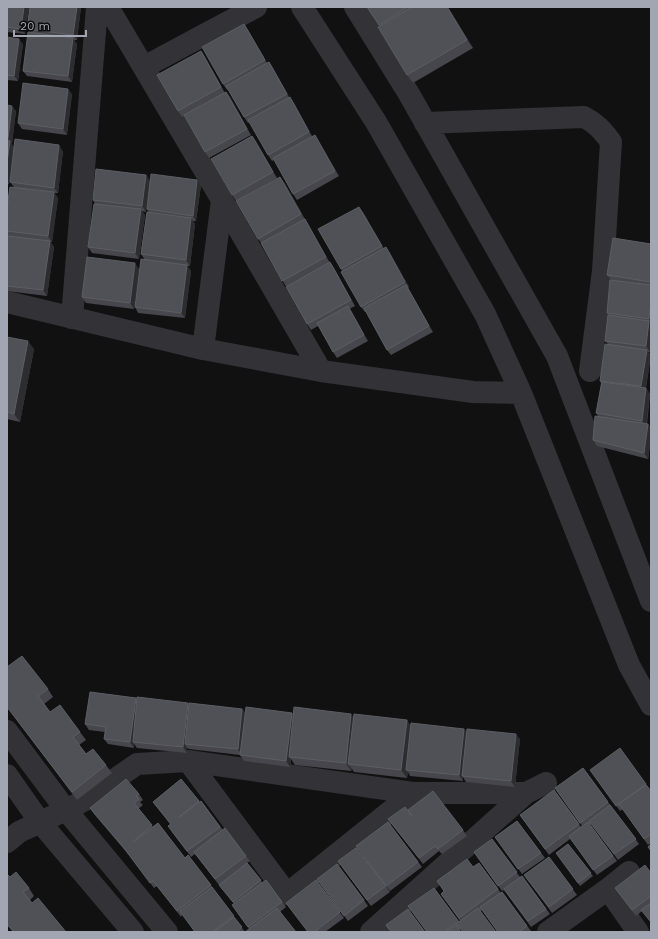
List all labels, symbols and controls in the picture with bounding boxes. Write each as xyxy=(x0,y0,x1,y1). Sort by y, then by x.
scale bar xyxy=(14,12,86,38)
text: 20 m xyxy=(20,19,50,33)

